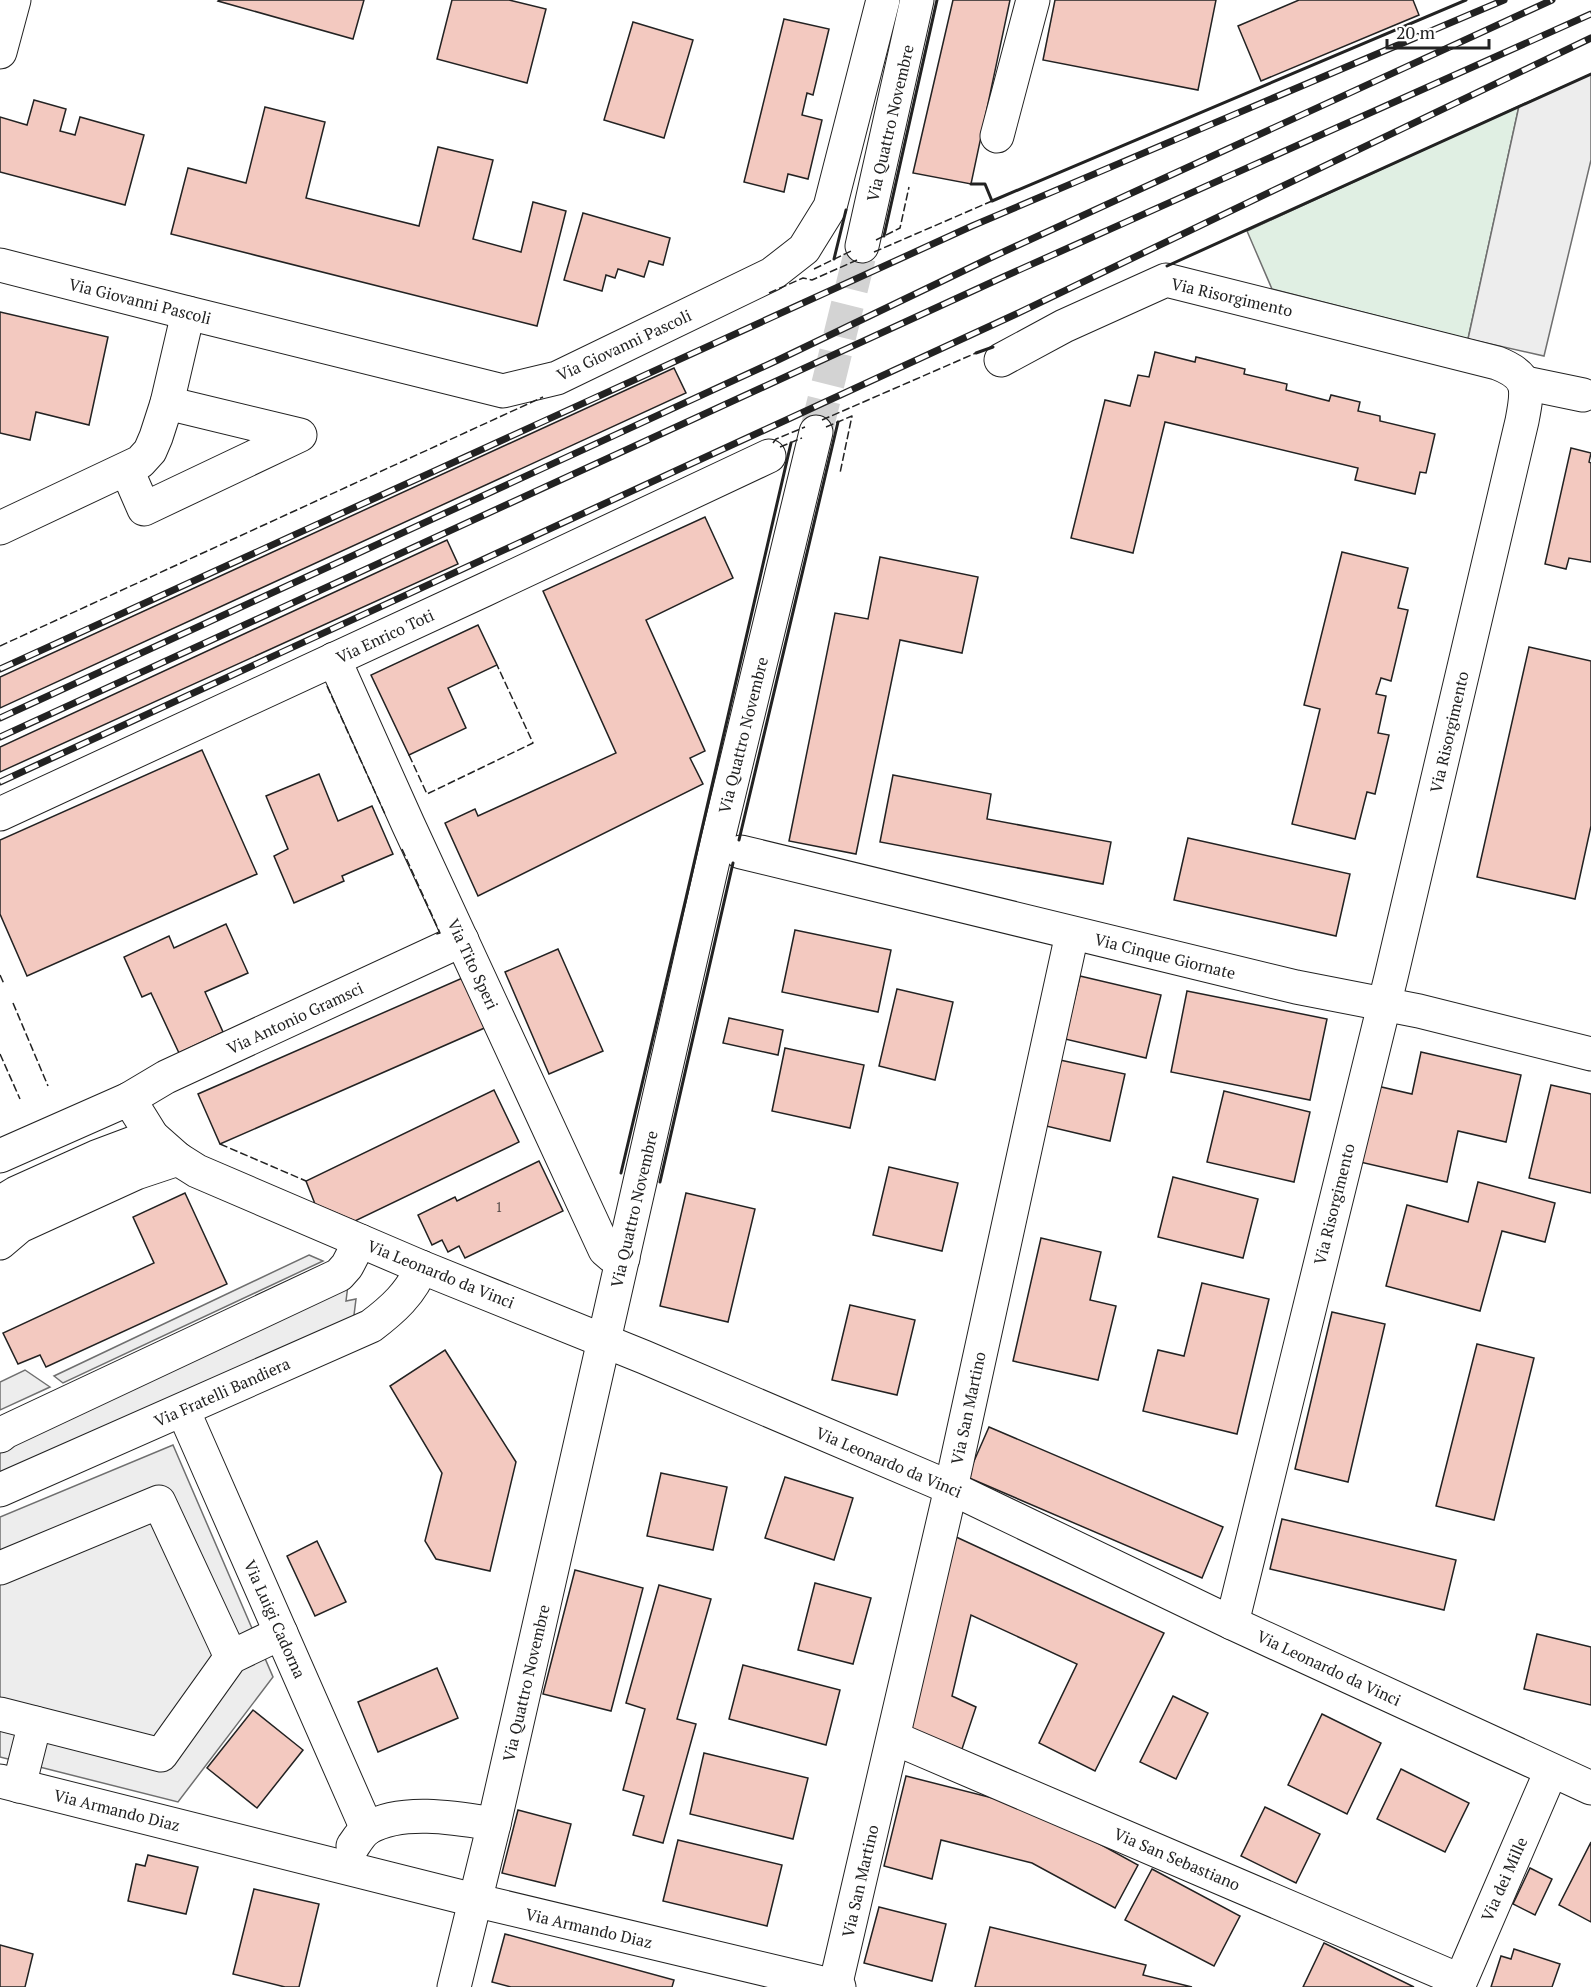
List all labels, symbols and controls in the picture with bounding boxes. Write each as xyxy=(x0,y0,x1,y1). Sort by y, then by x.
scale bar xyxy=(1387,12,1489,50)
text: 20 m xyxy=(1396,20,1436,44)
street label: Via Quattro Novembre xyxy=(861,42,919,204)
street label: Via Risorgimento xyxy=(1169,272,1295,322)
street label: Via Giovanni Pascoli xyxy=(66,273,214,329)
street label: Via Giovanni Pascoli xyxy=(553,304,695,386)
street label: Via Enrico Toti xyxy=(332,604,438,668)
street label: Via Quattro Novembre xyxy=(713,655,773,815)
street label: Via Risorgimento xyxy=(1424,669,1474,795)
street label: Via Tito Speri xyxy=(442,915,504,1013)
street label: Via Cinque Giornate xyxy=(1092,928,1238,984)
street label: Via Antonio Gramsci xyxy=(223,977,367,1059)
street label: Via Quattro Novembre xyxy=(605,1128,663,1290)
street label: Via Risorgimento xyxy=(1308,1141,1360,1267)
house number: 1 xyxy=(495,1197,503,1216)
street label: Via Leonardo da Vinci xyxy=(364,1234,518,1314)
street label: Via San Martino xyxy=(945,1349,991,1467)
street label: Via Fratelli Bandiera xyxy=(151,1352,293,1432)
street label: Via Leonardo da Vinci xyxy=(813,1421,966,1503)
street label: Via Luigi Cadorna xyxy=(239,1556,311,1682)
street label: Via Quattro Novembre xyxy=(497,1602,555,1764)
street label: Via Leonardo da Vinci xyxy=(1253,1625,1405,1711)
street label: Via Armando Diaz xyxy=(51,1784,183,1836)
street label: Via San Martino xyxy=(836,1822,884,1939)
street label: Via San Sebastiano xyxy=(1110,1822,1244,1896)
street label: Via dei Mille xyxy=(1476,1834,1532,1924)
street label: Via Armando Diaz xyxy=(523,1903,655,1953)

